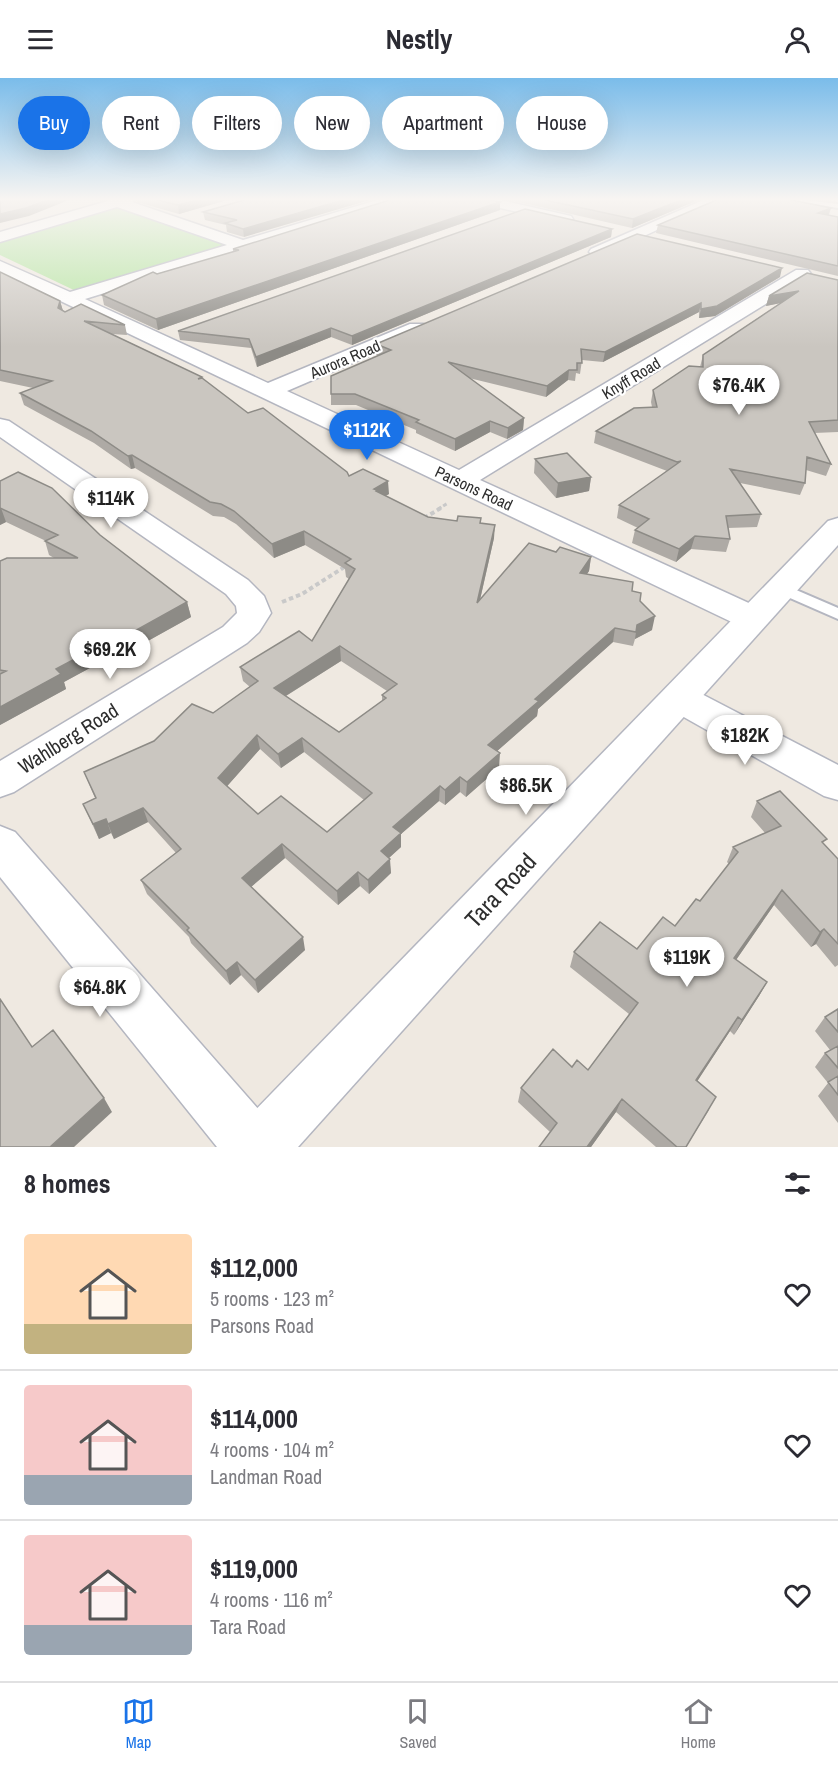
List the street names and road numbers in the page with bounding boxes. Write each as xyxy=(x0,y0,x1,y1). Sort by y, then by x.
street label: Aurora Road xyxy=(306,334,384,384)
street label: Knyff Road xyxy=(598,352,664,404)
street label: Parsons Road xyxy=(432,460,516,516)
street label: Wahlberg Road xyxy=(13,697,123,779)
street label: Tara Road xyxy=(457,846,543,934)

